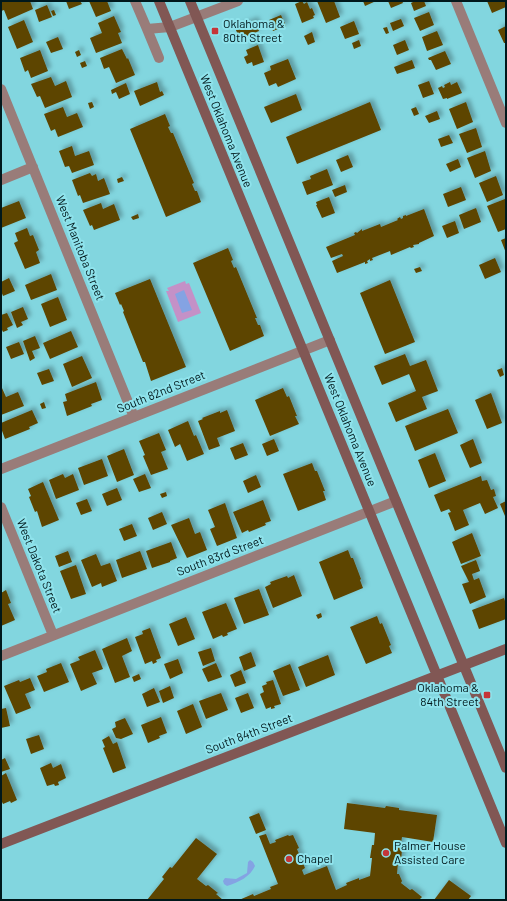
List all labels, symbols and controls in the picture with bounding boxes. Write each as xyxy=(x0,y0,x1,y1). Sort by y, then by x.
place label: Oklahoma & 80th Street xyxy=(223,16,285,44)
marker: Oklahoma & 80th Street xyxy=(210,26,220,36)
street label: West Oklahoma Avenue xyxy=(198,72,256,189)
street label: West Manitoba Street xyxy=(54,193,108,302)
street label: South 82nd Street xyxy=(114,367,207,415)
street label: West Oklahoma Avenue xyxy=(322,371,380,488)
street label: West Dakota Street xyxy=(15,517,65,615)
street label: South 83rd Street xyxy=(174,532,265,578)
place label: Oklahoma & 84th Street xyxy=(417,680,479,708)
marker: Oklahoma & 84th Street xyxy=(482,690,492,700)
street label: South 84th Street xyxy=(203,710,294,756)
place label: Palmer House Assisted Care xyxy=(394,838,466,866)
marker: Palmer House Assisted Care xyxy=(381,848,391,858)
place label: Chapel xyxy=(297,851,333,865)
marker: Chapel xyxy=(284,854,294,864)

